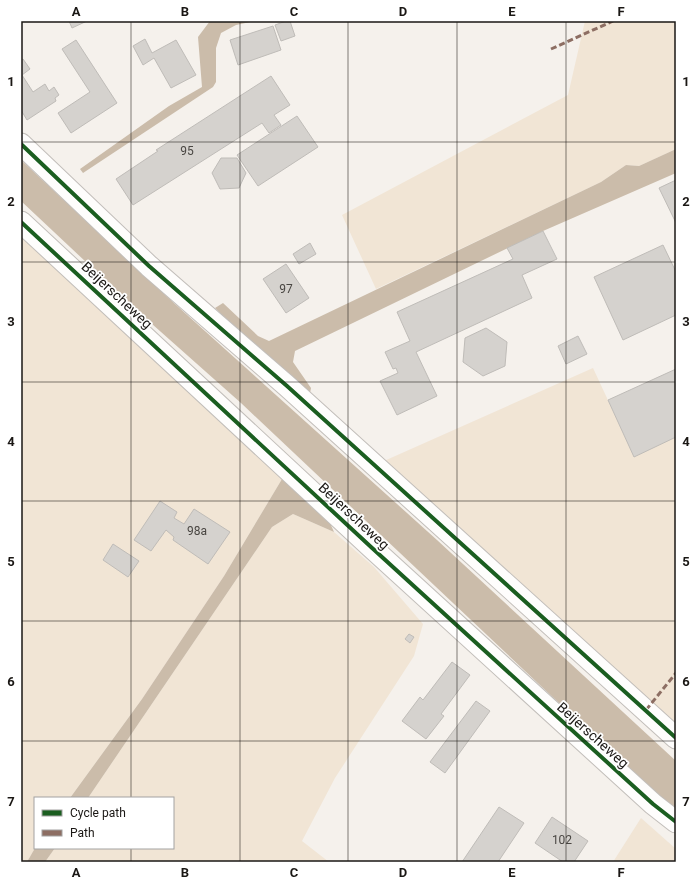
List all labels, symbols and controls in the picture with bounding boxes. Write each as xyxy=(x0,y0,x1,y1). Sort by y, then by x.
text: A xyxy=(72,4,81,19)
text: B xyxy=(181,4,189,19)
text: C xyxy=(290,4,299,19)
text: D xyxy=(399,4,407,19)
text: E xyxy=(508,4,516,19)
text: F xyxy=(617,4,625,19)
text: 1 xyxy=(7,74,15,89)
text: 1 xyxy=(682,74,690,89)
house number: 95 xyxy=(180,144,194,158)
text: 2 xyxy=(7,194,15,209)
text: 2 xyxy=(682,194,690,209)
street label: Beijerscheweg xyxy=(78,258,156,332)
house number: 97 xyxy=(279,282,293,296)
text: 3 xyxy=(7,314,15,329)
text: 3 xyxy=(682,314,690,329)
text: 4 xyxy=(7,434,15,449)
text: 4 xyxy=(682,434,690,449)
street label: Beijerscheweg xyxy=(315,479,393,553)
house number: 98a xyxy=(187,524,207,538)
text: 5 xyxy=(7,554,15,569)
text: 5 xyxy=(682,554,690,569)
text: 6 xyxy=(7,674,15,689)
text: 6 xyxy=(682,674,690,689)
street label: Beijerscheweg xyxy=(554,699,632,771)
text: 7 xyxy=(7,794,15,809)
text: 7 xyxy=(682,794,690,809)
legend xyxy=(34,797,174,849)
text: Cycle path xyxy=(70,806,126,820)
text: Path xyxy=(70,826,95,840)
house number: 102 xyxy=(552,833,572,847)
text: A xyxy=(72,865,81,880)
text: B xyxy=(181,865,189,880)
text: C xyxy=(290,865,299,880)
text: D xyxy=(399,865,407,880)
text: E xyxy=(508,865,516,880)
text: F xyxy=(617,865,625,880)

